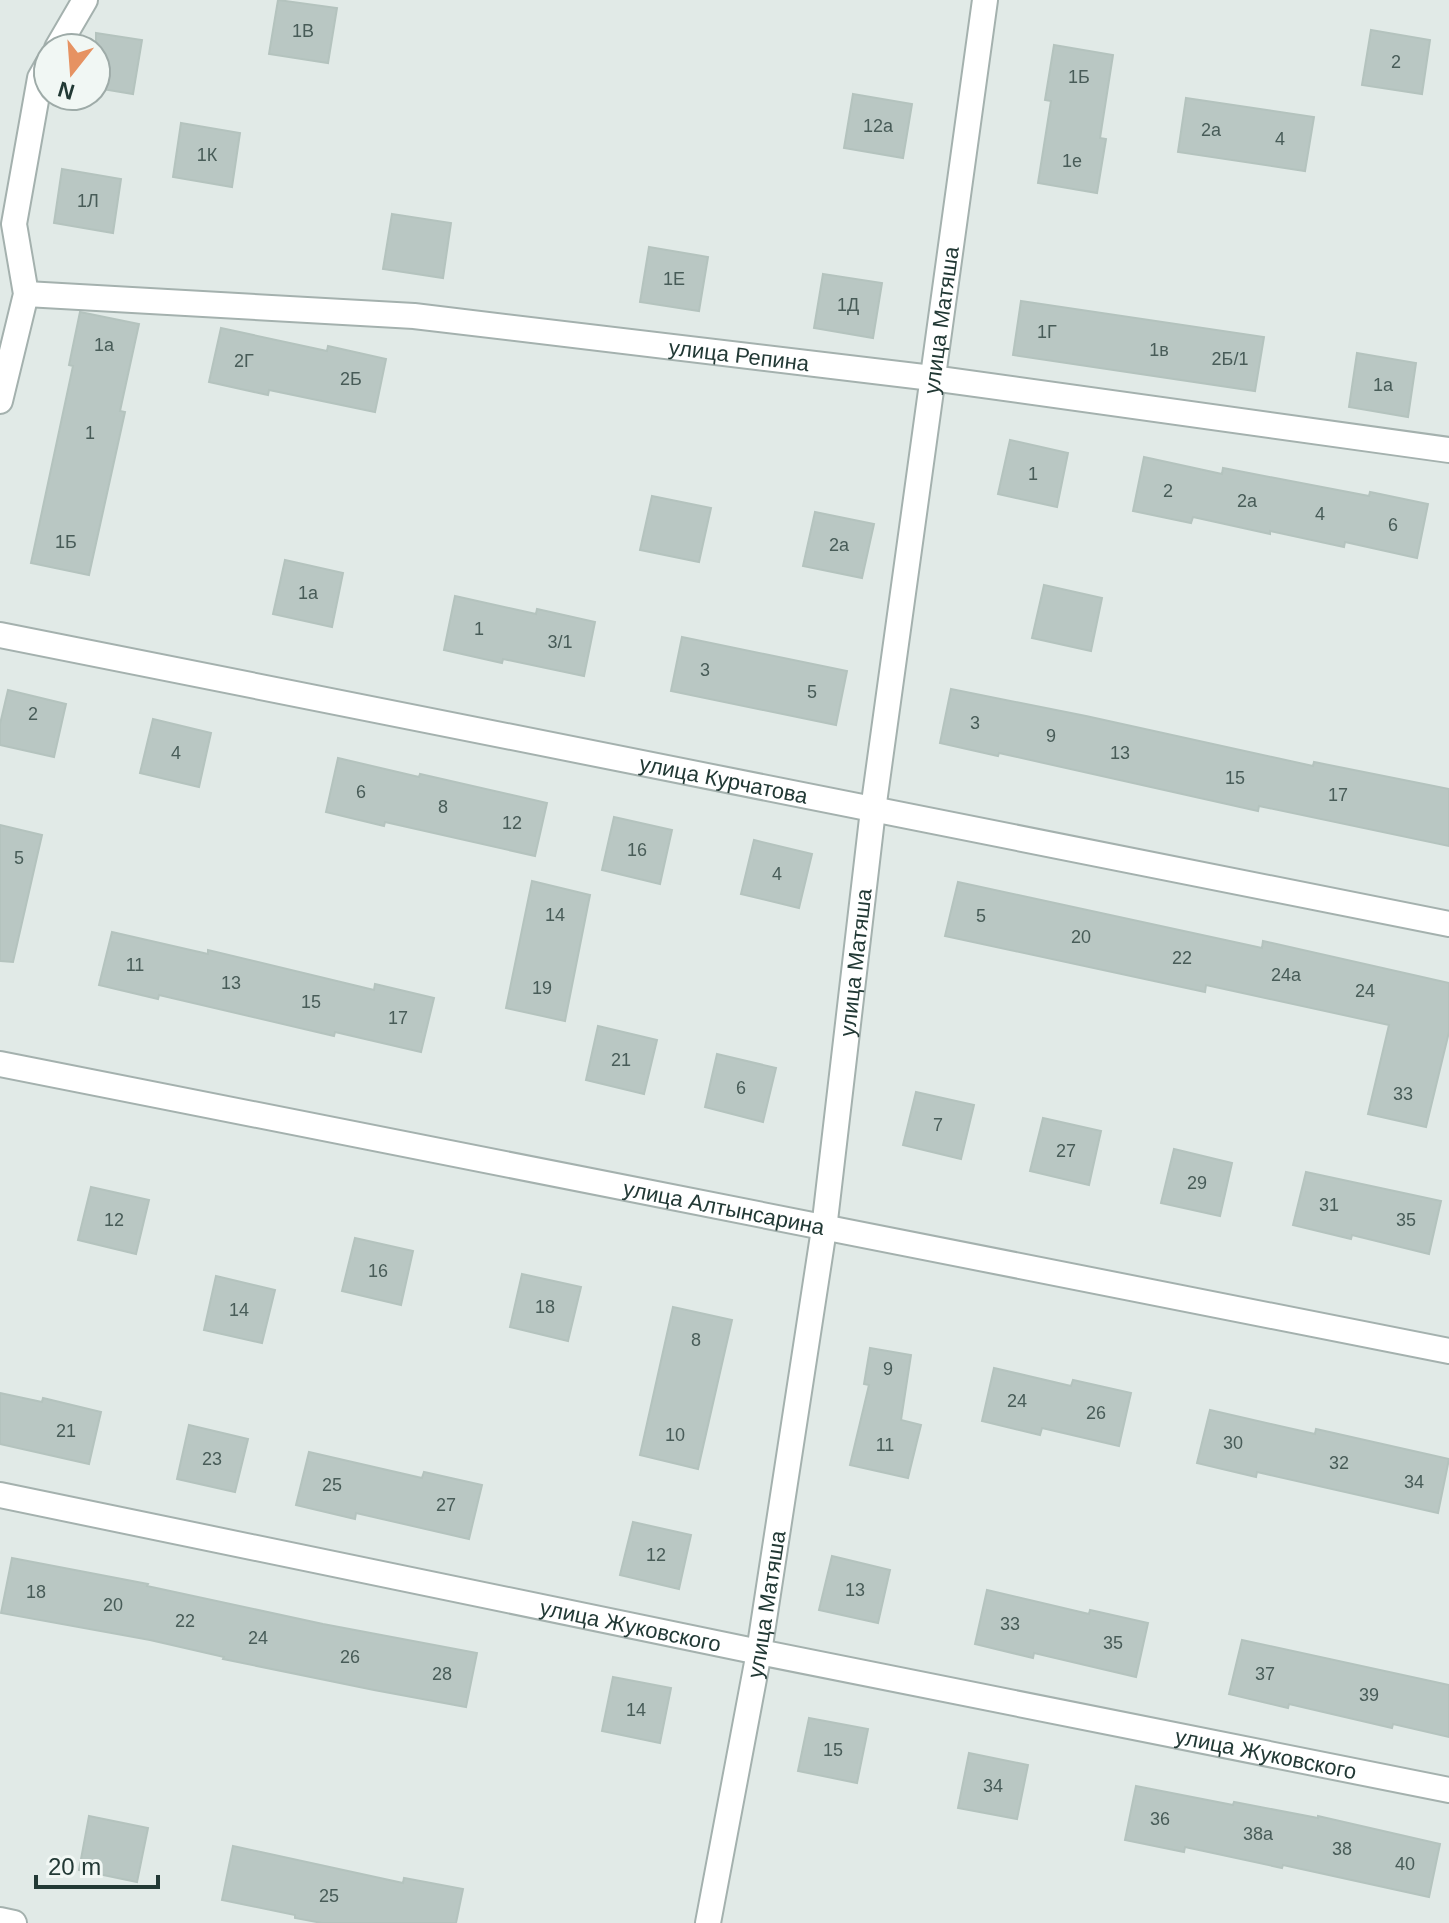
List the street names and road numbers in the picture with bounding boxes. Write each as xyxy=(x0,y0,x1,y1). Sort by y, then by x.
street label: улица Матяша xyxy=(918,244,963,396)
street label: улица Репина xyxy=(667,334,811,376)
street label: улица Курчатова xyxy=(637,750,811,808)
street label: улица Матяша xyxy=(834,886,876,1038)
street label: улица Алтынсарина xyxy=(621,1175,827,1240)
street label: улица Матяша xyxy=(742,1528,790,1680)
street label: улица Жуковского xyxy=(538,1595,723,1656)
street label: улица Жуковского xyxy=(1173,1723,1359,1784)

